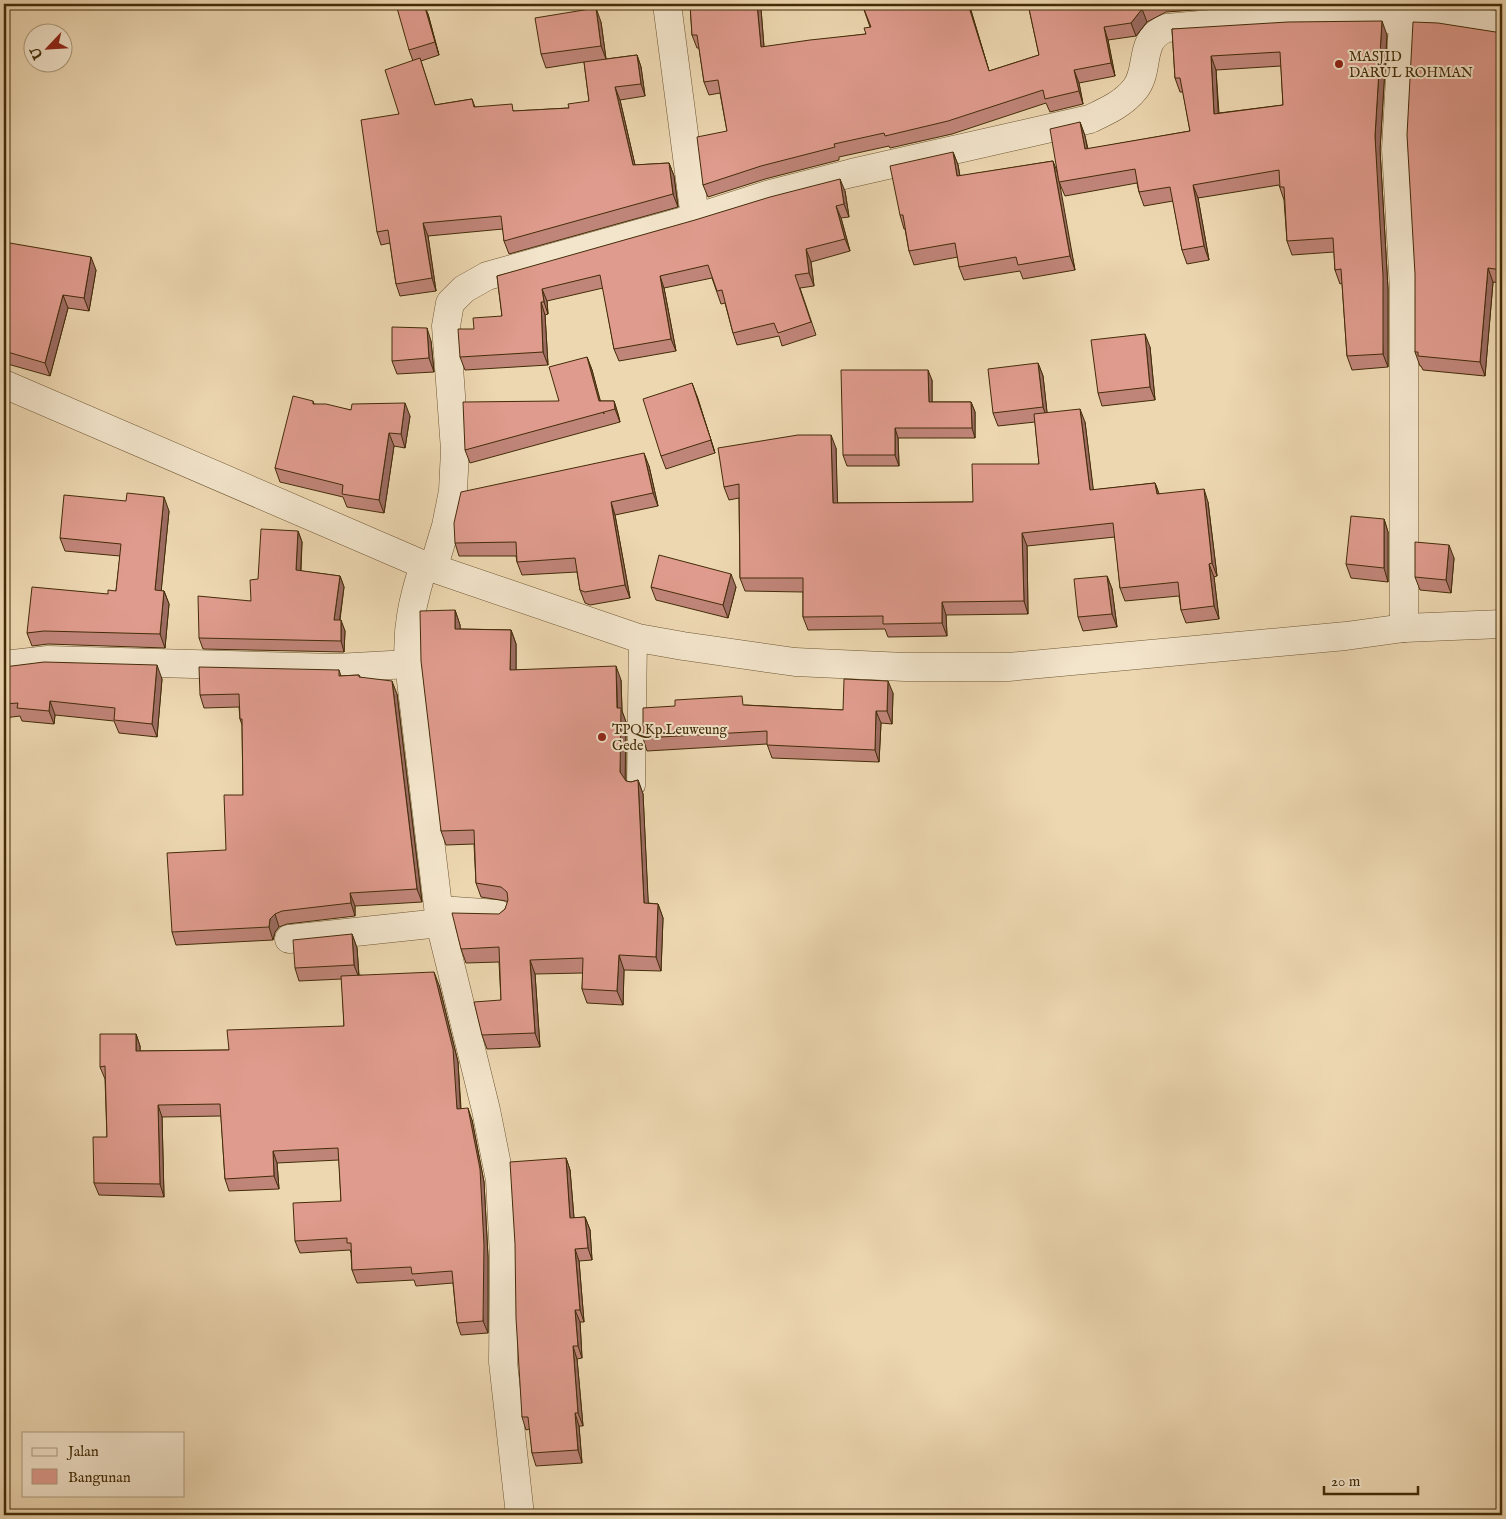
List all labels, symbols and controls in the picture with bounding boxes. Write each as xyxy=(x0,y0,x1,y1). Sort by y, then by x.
north arrow xyxy=(22,22,72,72)
text: U xyxy=(26,43,48,63)
place label: MASJID DARUL ROHMAN xyxy=(1349,48,1473,82)
marker: MASJID DARUL ROHMAN xyxy=(1333,58,1345,70)
place label: TPQ Kp.Leuweung Gede xyxy=(612,721,728,755)
marker: TPQ Kp.Leuweung Gede xyxy=(596,731,608,743)
legend xyxy=(22,1432,185,1496)
text: Jalan xyxy=(66,1442,99,1461)
scale bar xyxy=(1324,1464,1417,1496)
text: Bangunan xyxy=(68,1468,131,1487)
text: 20 m xyxy=(1331,1472,1361,1491)

